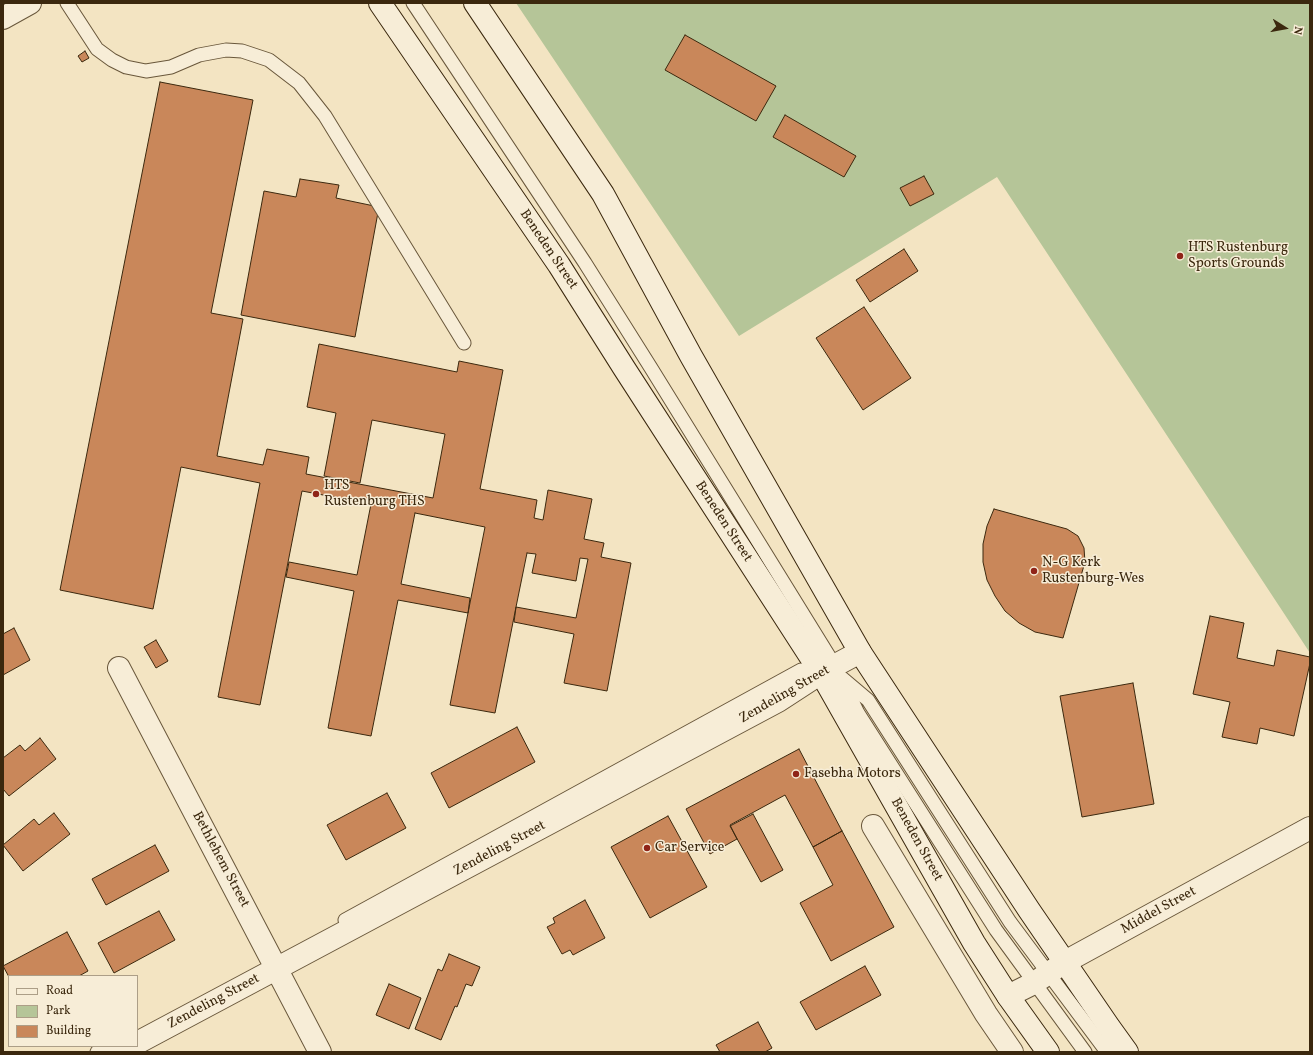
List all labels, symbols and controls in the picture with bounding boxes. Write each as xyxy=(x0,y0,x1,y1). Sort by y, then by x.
north arrow xyxy=(1265,8,1305,48)
text: N xyxy=(1289,25,1305,36)
street label: Beneden Street xyxy=(515,207,581,293)
place label: HTS Rustenburg Sports Grounds xyxy=(1188,240,1288,272)
marker: HTS Rustenburg Sports Grounds xyxy=(1175,251,1185,261)
place label: HTS Rustenburg THS xyxy=(324,478,425,510)
street label: Beneden Street xyxy=(691,479,755,565)
marker: HTS Rustenburg THS xyxy=(311,489,321,499)
place label: N-G Kerk Rustenburg-Wes xyxy=(1042,555,1144,588)
marker: N-G Kerk Rustenburg-Wes xyxy=(1029,566,1039,576)
street label: Zendeling Street xyxy=(737,662,833,728)
place label: Fasebha Motors xyxy=(804,766,901,782)
marker: Fasebha Motors xyxy=(791,769,801,779)
street label: Beneden Street xyxy=(886,795,946,885)
street label: Bethlehem Street xyxy=(188,809,252,911)
street label: Zendeling Street xyxy=(451,818,549,880)
place label: Car Service xyxy=(655,840,725,856)
marker: Car Service xyxy=(642,843,652,853)
street label: Middel Street xyxy=(1118,883,1200,939)
street label: Zendeling Street xyxy=(165,971,263,1033)
legend xyxy=(8,975,138,1047)
text: Road xyxy=(46,983,73,999)
text: Park xyxy=(46,1003,71,1019)
text: Building xyxy=(46,1023,91,1039)

